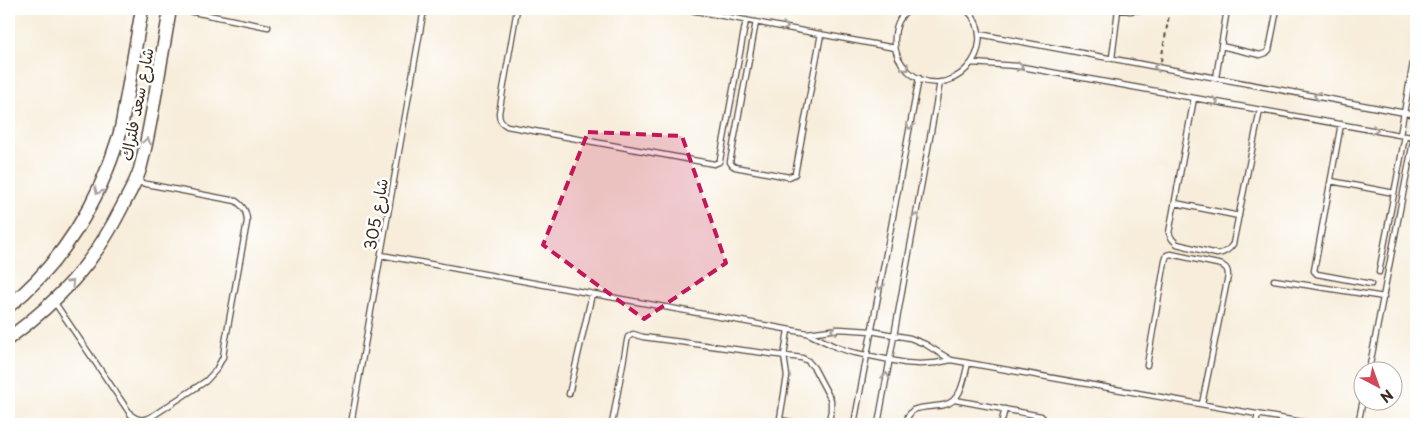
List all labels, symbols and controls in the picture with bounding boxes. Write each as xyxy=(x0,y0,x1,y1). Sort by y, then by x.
one-way arrow xyxy=(781,22,789,32)
street label: شارع سعد فلتراك xyxy=(113,45,160,163)
one-way arrow xyxy=(1017,61,1025,72)
one-way arrow xyxy=(900,62,909,71)
one-way arrow xyxy=(1152,62,1161,72)
one-way arrow xyxy=(1312,92,1321,102)
one-way arrow xyxy=(1211,96,1219,106)
one-way arrow xyxy=(905,121,915,130)
one-way arrow xyxy=(1370,125,1379,135)
one-way arrow xyxy=(141,136,151,145)
street label: شارع 305 xyxy=(357,176,394,252)
one-way arrow xyxy=(93,186,104,195)
one-way arrow xyxy=(911,212,921,221)
one-way arrow xyxy=(65,279,74,288)
one-way arrow xyxy=(875,281,885,290)
one-way arrow xyxy=(829,324,837,335)
north arrow xyxy=(1352,360,1402,410)
one-way arrow xyxy=(881,372,891,381)
text: N xyxy=(1376,385,1398,408)

